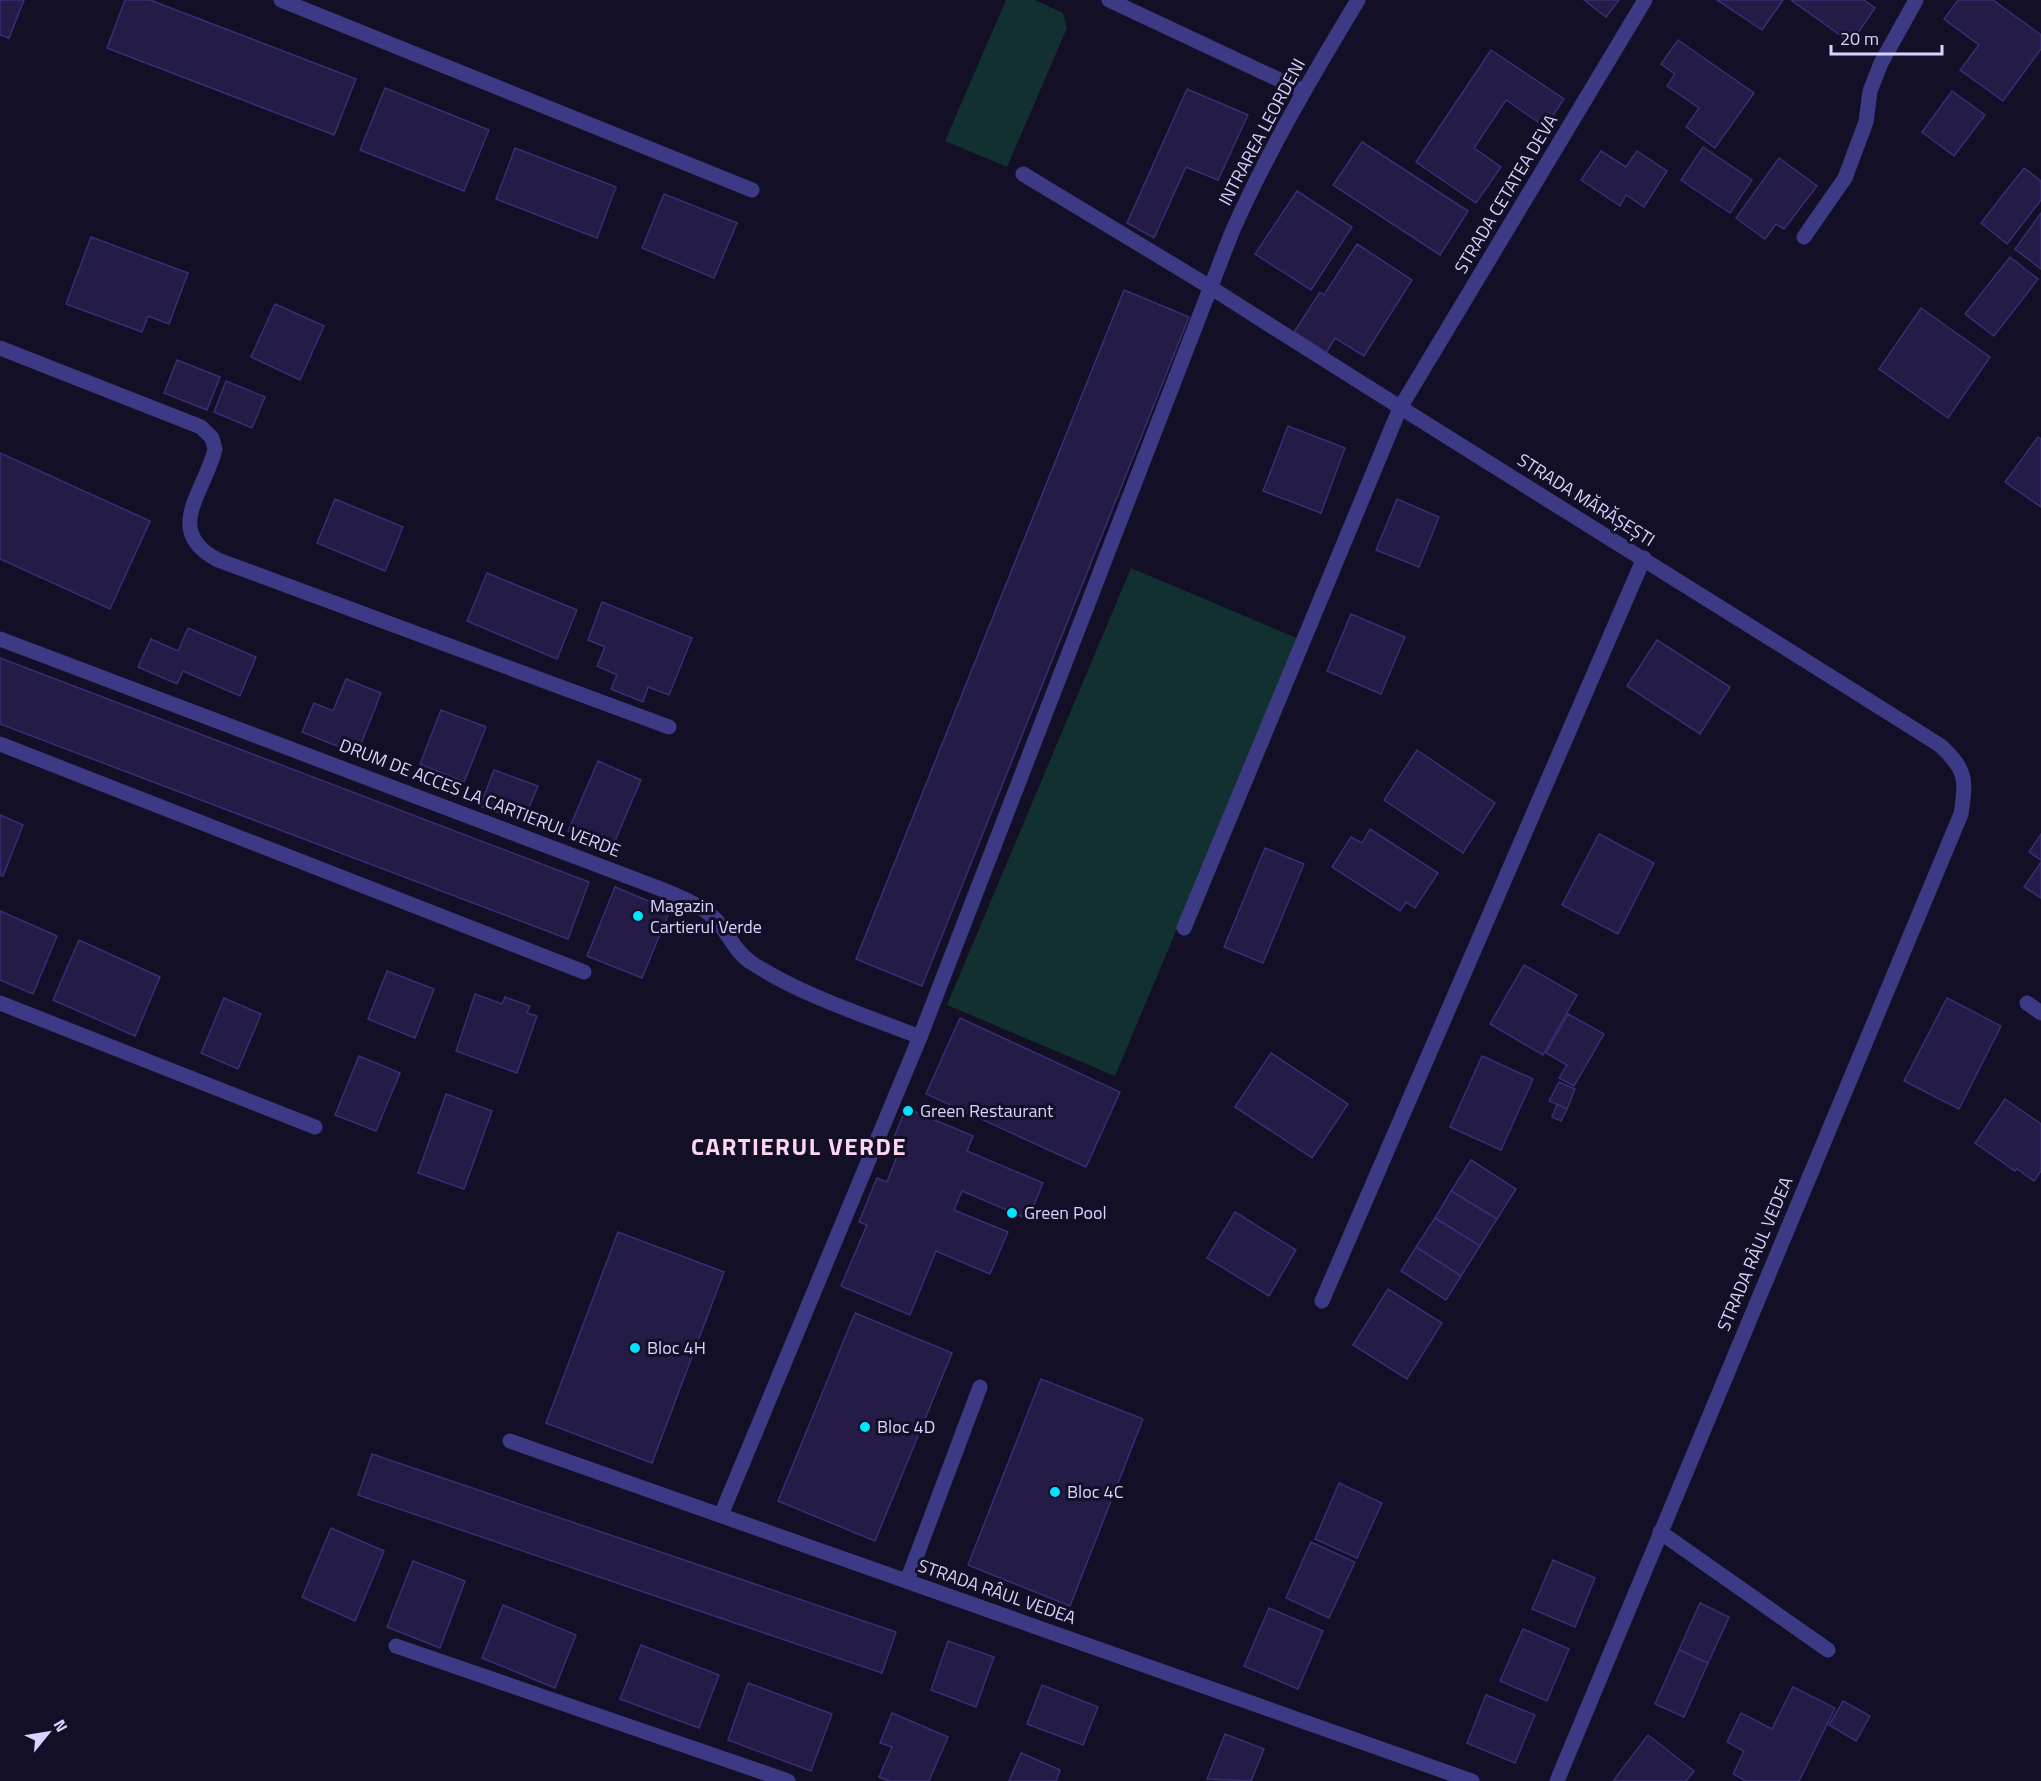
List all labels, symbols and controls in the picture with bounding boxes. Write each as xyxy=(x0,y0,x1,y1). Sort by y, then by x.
scale bar xyxy=(1831,18,1942,56)
text: 20 m xyxy=(1840,25,1879,52)
street label: INTRAREA LEORDENI xyxy=(1211,53,1312,210)
street label: STRADA CETATEA DEVA xyxy=(1447,109,1564,279)
street label: STRADA MĂRĂȘEȘTI xyxy=(1512,446,1660,553)
street label: DRUM DE ACCES LA CARTIERUL VERDE xyxy=(336,731,625,864)
place label: Magazin Cartierul Verde xyxy=(650,892,762,940)
marker: Magazin Cartierul Verde xyxy=(631,909,645,923)
place label: Green Restaurant xyxy=(920,1097,1054,1124)
marker: Green Restaurant xyxy=(901,1104,915,1118)
district label: CARTIERUL VERDE xyxy=(691,1128,907,1164)
street label: STRADA RÂUL VEDEA xyxy=(1710,1172,1799,1335)
place label: Green Pool xyxy=(1024,1199,1107,1226)
marker: Green Pool xyxy=(1005,1206,1019,1220)
place label: Bloc 4H xyxy=(647,1334,706,1361)
marker: Bloc 4H xyxy=(628,1341,642,1355)
place label: Bloc 4D xyxy=(877,1413,935,1440)
marker: Bloc 4D xyxy=(858,1420,872,1434)
place label: Bloc 4C xyxy=(1067,1478,1124,1505)
marker: Bloc 4C xyxy=(1048,1485,1062,1499)
street label: STRADA RÂUL VEDEA xyxy=(915,1552,1080,1631)
north arrow xyxy=(18,1703,78,1763)
text: N xyxy=(48,1715,74,1736)

